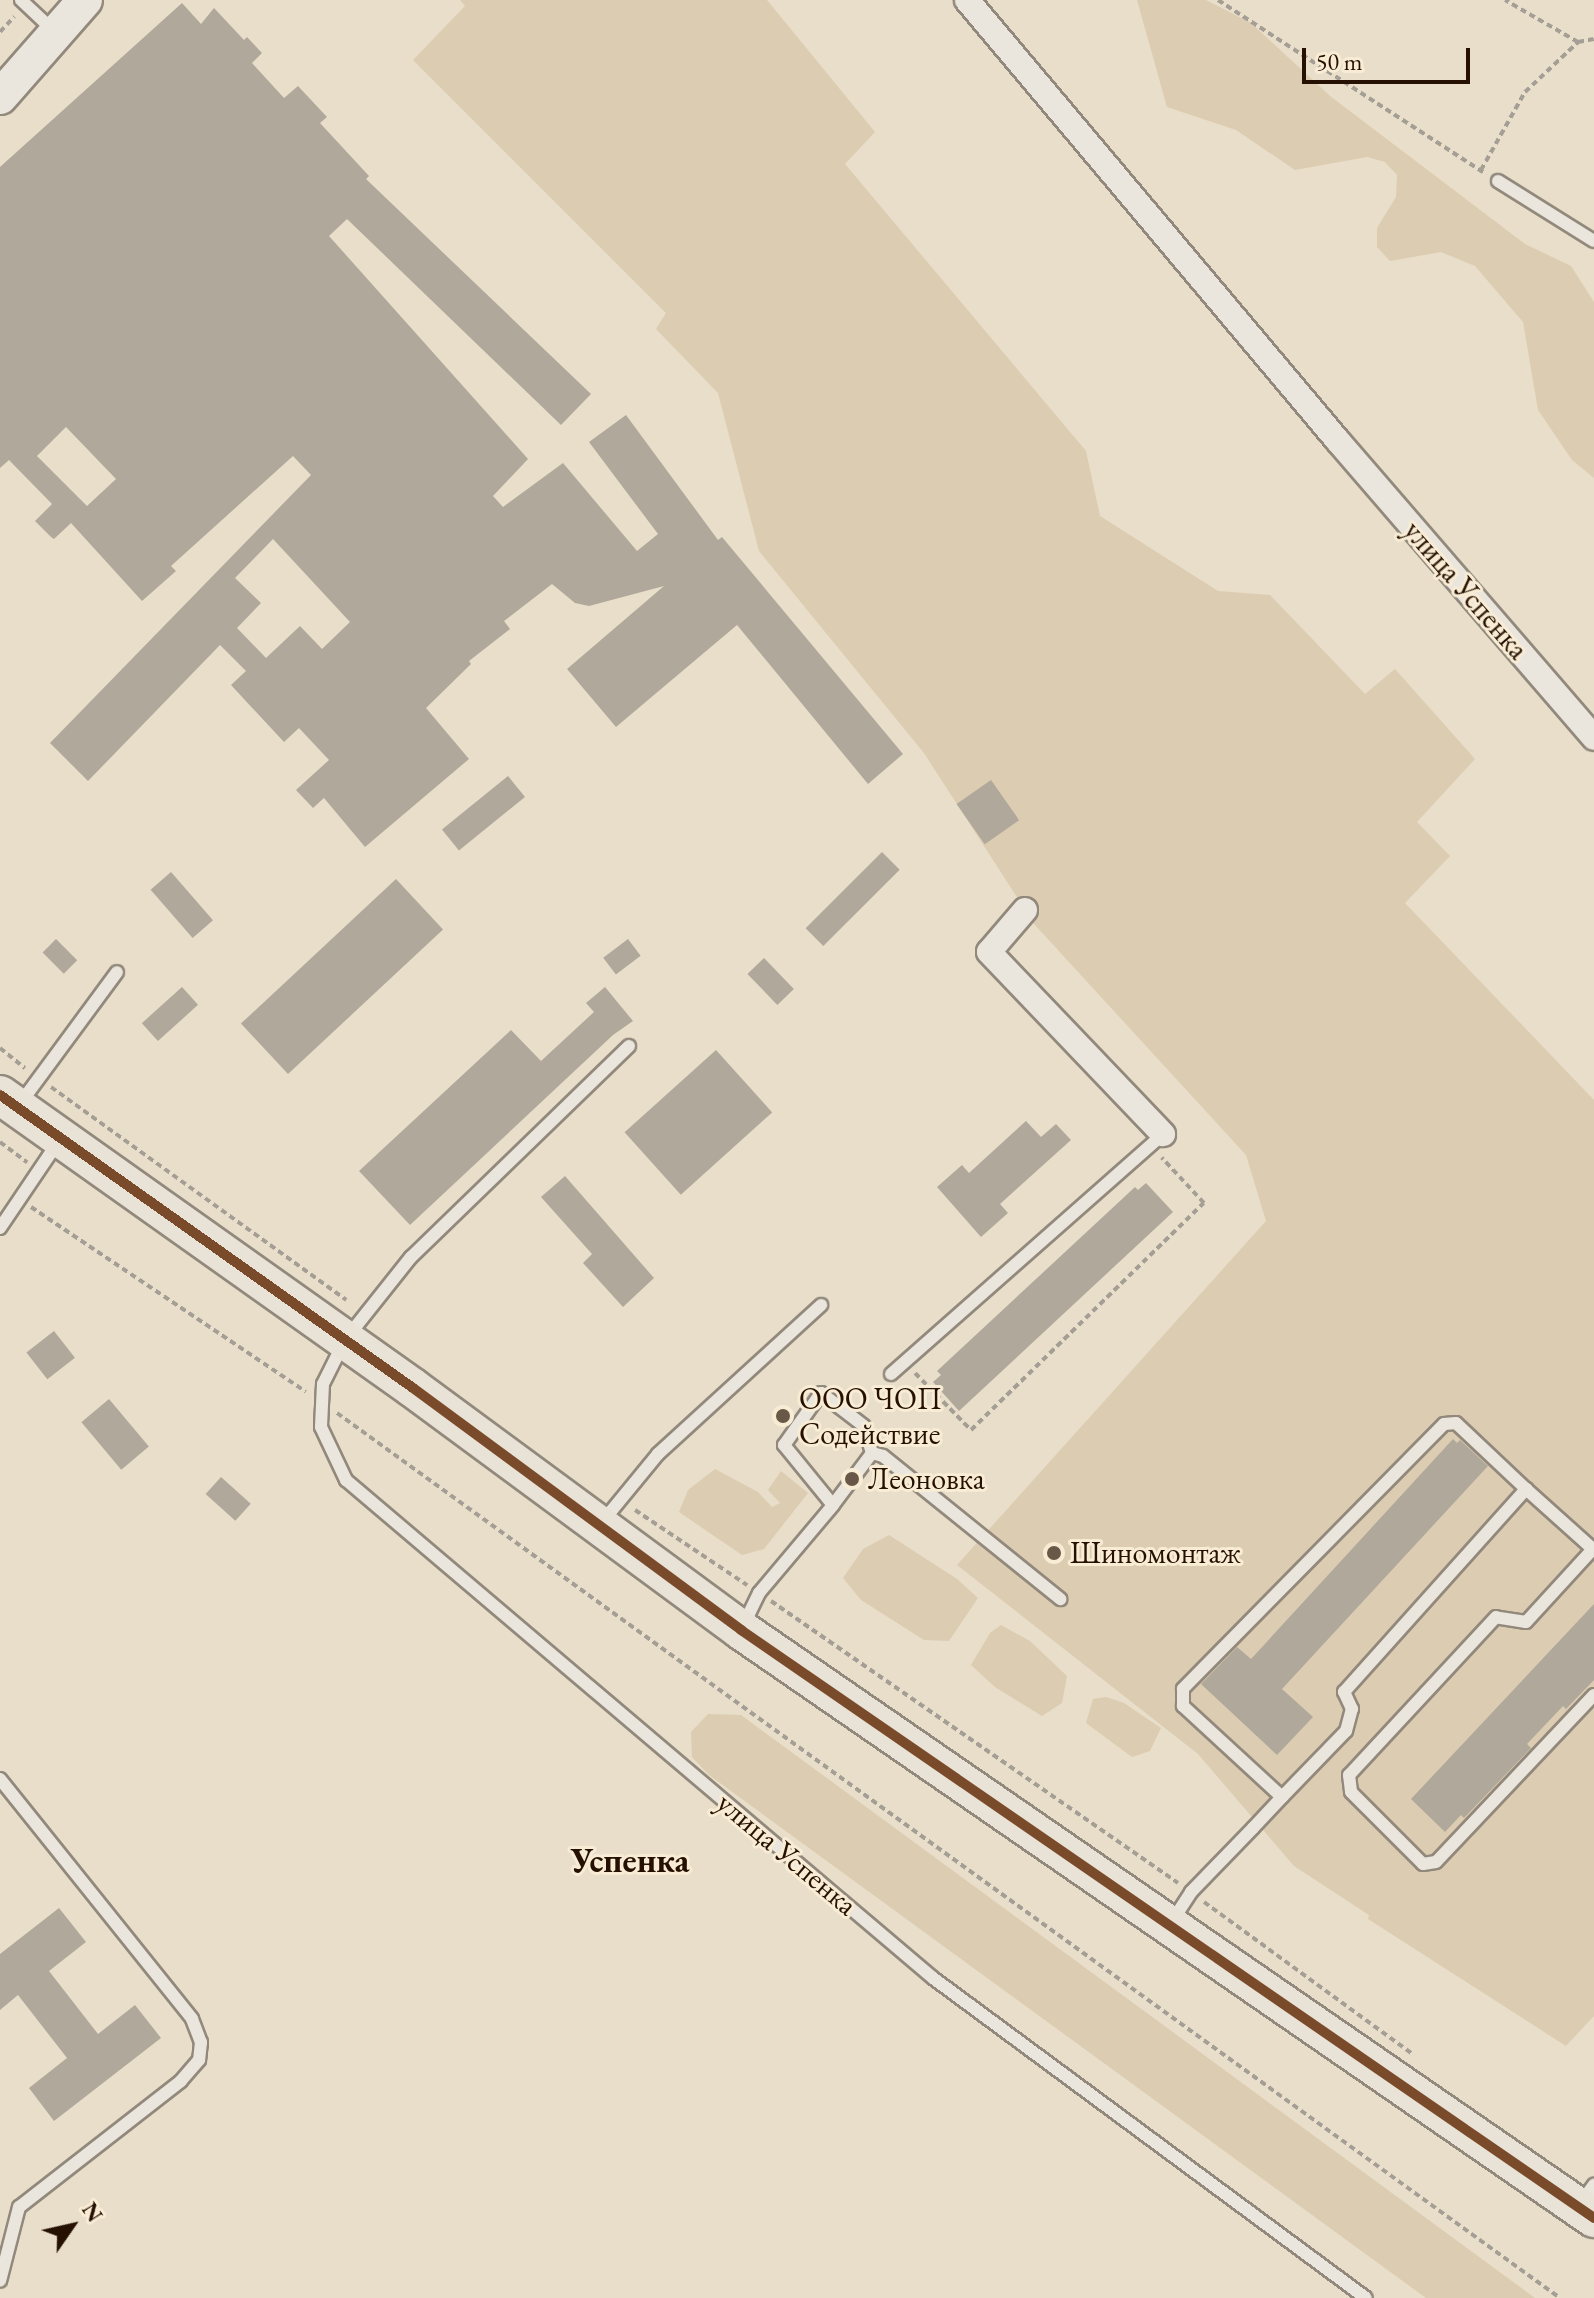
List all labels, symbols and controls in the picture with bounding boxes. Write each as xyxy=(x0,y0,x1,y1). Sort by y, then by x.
scale bar xyxy=(1306,32,1474,82)
text: 50 m xyxy=(1316,46,1363,77)
street label: улица Успенка xyxy=(1396,513,1536,667)
place label: ООО ЧОП Содействие xyxy=(799,1381,942,1452)
marker: ООО ЧОП Содействие xyxy=(774,1407,792,1425)
place label: Леоновка xyxy=(868,1461,985,1497)
marker: Леоновка xyxy=(843,1470,861,1488)
place label: Шиномонтаж xyxy=(1070,1535,1241,1571)
marker: Шиномонтаж xyxy=(1045,1544,1063,1562)
street label: улица Успенка xyxy=(709,1785,865,1923)
district label: Успенка xyxy=(571,1841,689,1881)
north arrow xyxy=(32,2186,112,2266)
text: N xyxy=(75,2197,109,2228)

